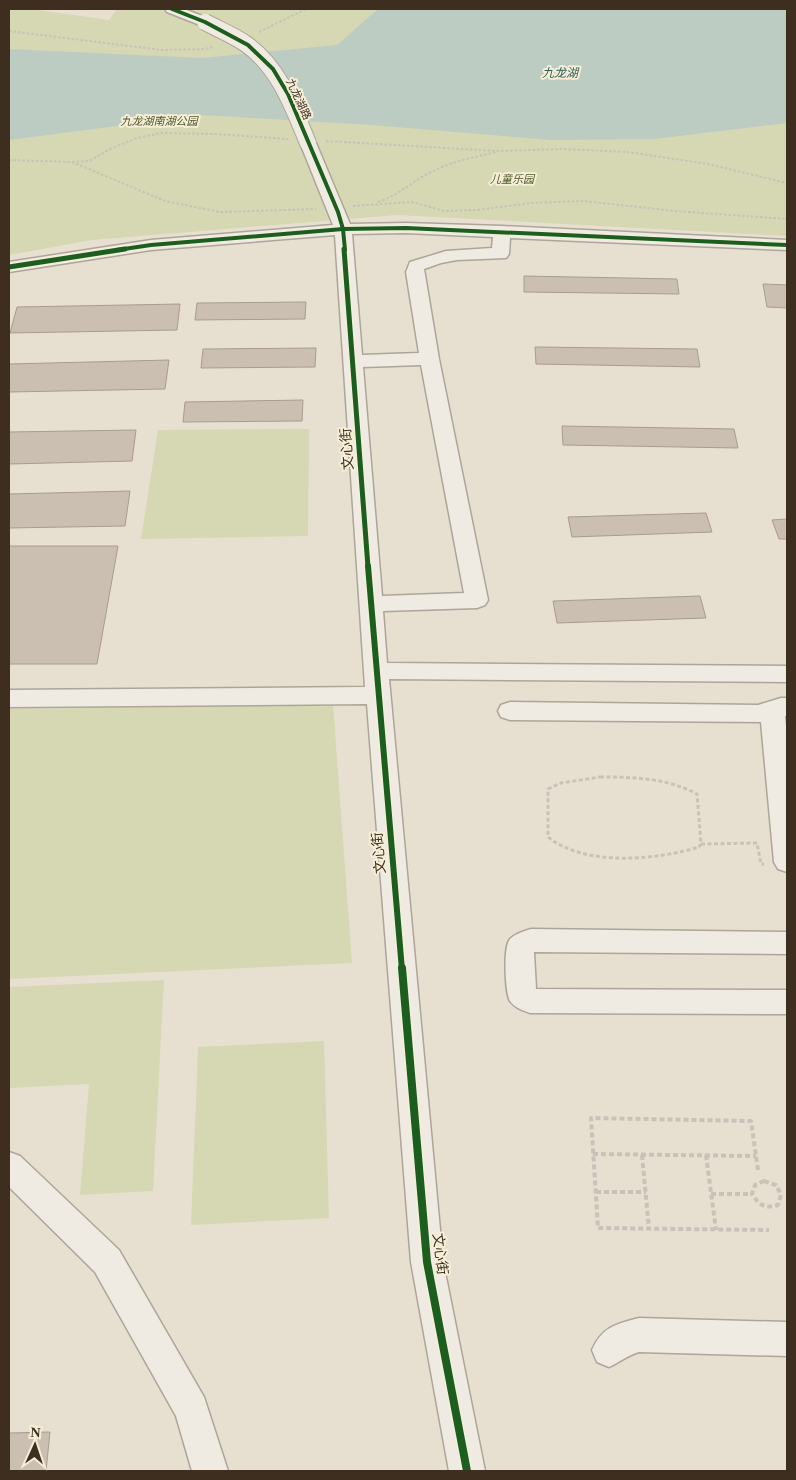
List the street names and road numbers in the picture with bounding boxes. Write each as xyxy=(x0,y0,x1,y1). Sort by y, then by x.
street label: 九龙湖路 xyxy=(284,77,314,121)
street label: 文心街 xyxy=(338,428,356,470)
street label: 文心街 xyxy=(370,831,388,875)
street label: 文心街 xyxy=(430,1232,450,1276)

